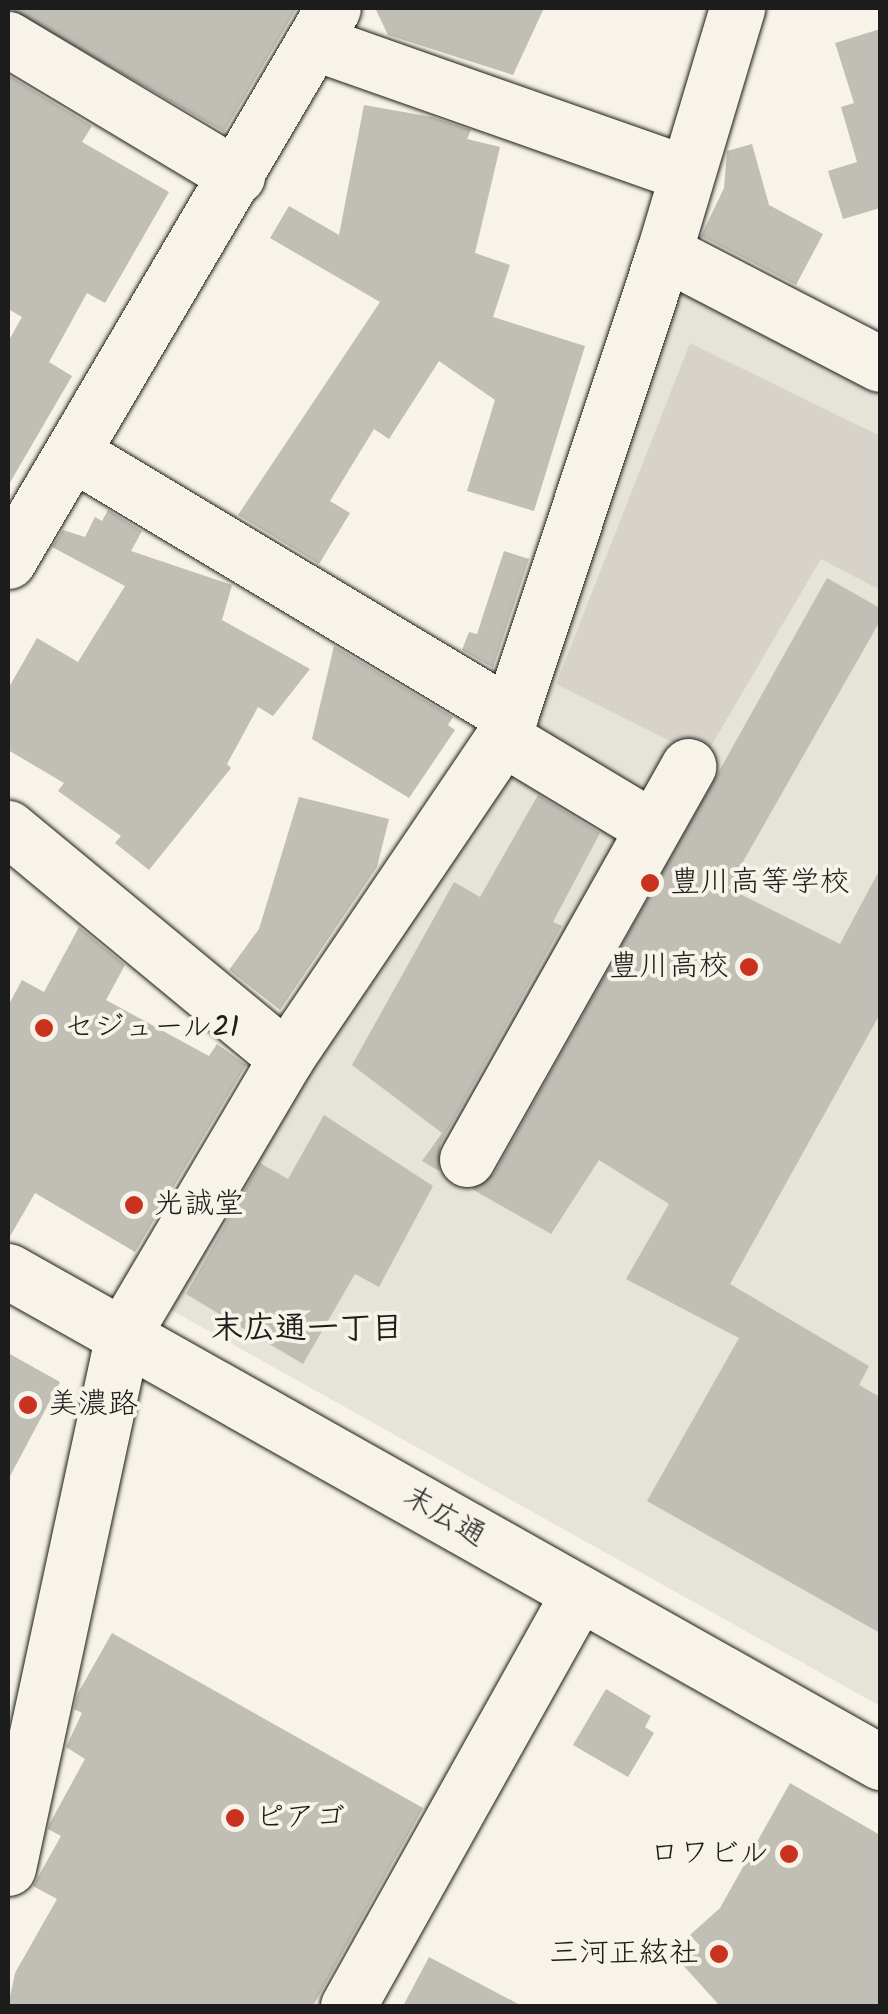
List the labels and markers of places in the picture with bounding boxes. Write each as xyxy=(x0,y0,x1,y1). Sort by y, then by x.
place label: 豊川高等学校 xyxy=(670,865,850,901)
marker: 豊川高等学校 xyxy=(639,872,661,894)
place label: 豊川高校 xyxy=(609,949,729,985)
marker: 豊川高校 xyxy=(738,956,760,978)
place label: セジュール21 xyxy=(64,1010,241,1046)
marker: セジュール21 xyxy=(33,1017,55,1039)
place label: 光誠堂 xyxy=(154,1187,244,1223)
marker: 光誠堂 xyxy=(123,1194,145,1216)
place label: 美濃路 xyxy=(48,1387,138,1423)
marker: 美濃路 xyxy=(17,1394,39,1416)
place label: ピアゴ xyxy=(255,1800,345,1836)
marker: ピアゴ xyxy=(224,1807,246,1829)
place label: ロワビル xyxy=(649,1836,769,1872)
marker: ロワビル xyxy=(778,1843,800,1865)
place label: 三河正絃社 xyxy=(549,1936,699,1972)
marker: 三河正絃社 xyxy=(708,1943,730,1965)

